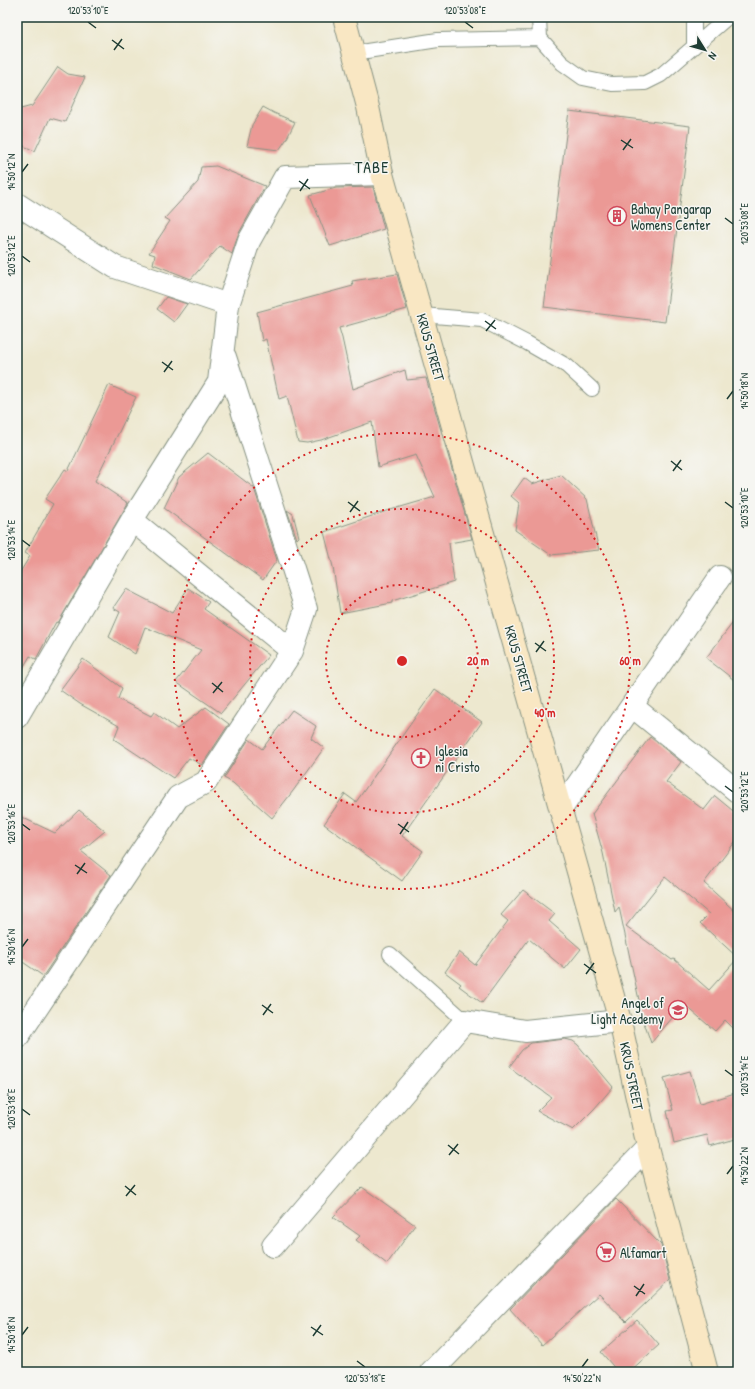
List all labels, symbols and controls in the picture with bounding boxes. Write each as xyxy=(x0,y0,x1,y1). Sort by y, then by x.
text: 120°53'10"E xyxy=(67,4,109,17)
text: 120°53'08"E xyxy=(444,4,486,17)
north arrow xyxy=(685,30,725,70)
text: N xyxy=(706,49,720,63)
text: 14°50'12"N xyxy=(5,154,18,190)
district label: TABE xyxy=(355,156,389,178)
place label: Bahay Pangarap Womens Center xyxy=(631,199,711,234)
text: 120°53'08"E xyxy=(738,203,751,245)
building icon: Bahay Pangarap Womens Center xyxy=(606,205,628,227)
text: 120°53'12"E xyxy=(5,235,18,277)
street label: KRUS STREET xyxy=(412,311,450,383)
text: 14°50'18"N xyxy=(738,373,751,409)
text: 120°53'10"E xyxy=(738,487,751,529)
text: 120°53'14"E xyxy=(5,519,18,560)
street label: KRUS STREET xyxy=(500,623,538,695)
text: 20 m xyxy=(467,652,489,669)
text: 60 m xyxy=(619,652,641,669)
centre of rings xyxy=(395,654,409,668)
text: 40 m xyxy=(535,704,555,721)
place label: Iglesia ni Cristo xyxy=(435,741,480,776)
church icon: Iglesia ni Cristo xyxy=(410,747,432,769)
text: 120°53'12"E xyxy=(738,771,751,813)
text: 120°53'16"E xyxy=(5,803,18,844)
text: 14°50'16"N xyxy=(5,929,18,965)
place label: Angel of Light Acedemy xyxy=(591,993,664,1029)
school or university icon: Angel of Light Acedemy xyxy=(667,999,689,1021)
street label: KRUS STREET xyxy=(616,1040,649,1112)
text: 120°53'14"E xyxy=(738,1055,751,1096)
text: 120°53'18"E xyxy=(5,1088,18,1129)
text: 14°50'22"N xyxy=(738,1147,751,1185)
supermarket icon: Alfamart xyxy=(595,1241,617,1263)
place label: Alfamart xyxy=(620,1243,666,1262)
text: 14°50'18"N xyxy=(5,1317,18,1353)
text: 120°53'18"E xyxy=(345,1372,386,1385)
text: 14°50'22"N xyxy=(563,1372,601,1385)

